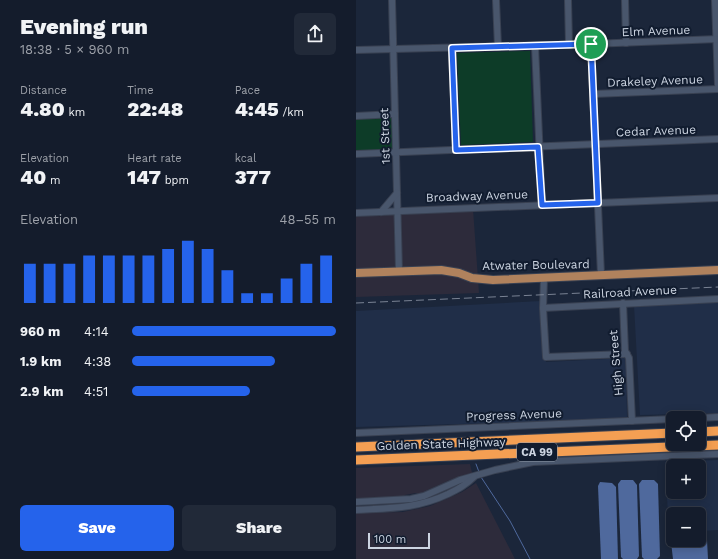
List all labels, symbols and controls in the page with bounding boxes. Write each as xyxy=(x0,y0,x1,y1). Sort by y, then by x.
button: share xyxy=(294,13,336,55)
text: Evening run xyxy=(20,14,148,39)
street label: Elm Avenue xyxy=(621,23,691,39)
pin xyxy=(574,27,608,61)
icon: arrive xyxy=(580,33,602,55)
text: 18:38 · 5 × 960 m xyxy=(20,42,129,57)
street label: Drakeley Avenue xyxy=(607,72,703,90)
text: Distance xyxy=(20,84,67,97)
text: Time xyxy=(127,84,154,97)
text: Pace xyxy=(235,84,260,97)
text: 4.80 xyxy=(20,97,65,121)
text: 22:48 xyxy=(127,97,183,121)
text: 4:45 xyxy=(235,97,279,121)
text: km xyxy=(65,106,85,119)
text: /km xyxy=(279,106,304,119)
street label: 1st Street xyxy=(377,108,393,164)
street label: Cedar Avenue xyxy=(616,123,696,139)
text: Elevation xyxy=(20,152,69,165)
text: Heart rate xyxy=(127,152,182,165)
text: kcal xyxy=(235,152,256,165)
text: 40 xyxy=(20,165,46,189)
text: 147 xyxy=(127,165,161,189)
text: 377 xyxy=(235,165,271,189)
text: m xyxy=(46,174,60,187)
text: bpm xyxy=(161,174,189,187)
street label: Broadway Avenue xyxy=(426,187,528,205)
text: Elevation xyxy=(20,212,78,227)
text: 48–55 m xyxy=(279,212,336,227)
street label: Atwater Boulevard xyxy=(482,257,590,273)
street label: Railroad Avenue xyxy=(583,283,677,301)
text: 960 m xyxy=(20,324,60,339)
text: 4:14 xyxy=(84,324,109,339)
street label: High Street xyxy=(606,329,626,397)
text: 1.9 km xyxy=(20,354,61,369)
text: 4:38 xyxy=(84,354,111,369)
text: 2.9 km xyxy=(20,384,64,399)
text: 4:51 xyxy=(84,384,108,399)
street label: Progress Avenue xyxy=(466,406,562,424)
map controls xyxy=(666,411,706,547)
button: locate xyxy=(666,411,706,451)
street label: Golden State Highway xyxy=(376,435,507,453)
road number: CA 99 xyxy=(517,443,557,461)
button: + xyxy=(666,459,706,499)
button: Save xyxy=(20,505,174,551)
button: Share xyxy=(182,505,336,551)
button: − xyxy=(666,507,706,547)
scale bar xyxy=(368,531,430,550)
text: 100 m xyxy=(374,533,406,546)

